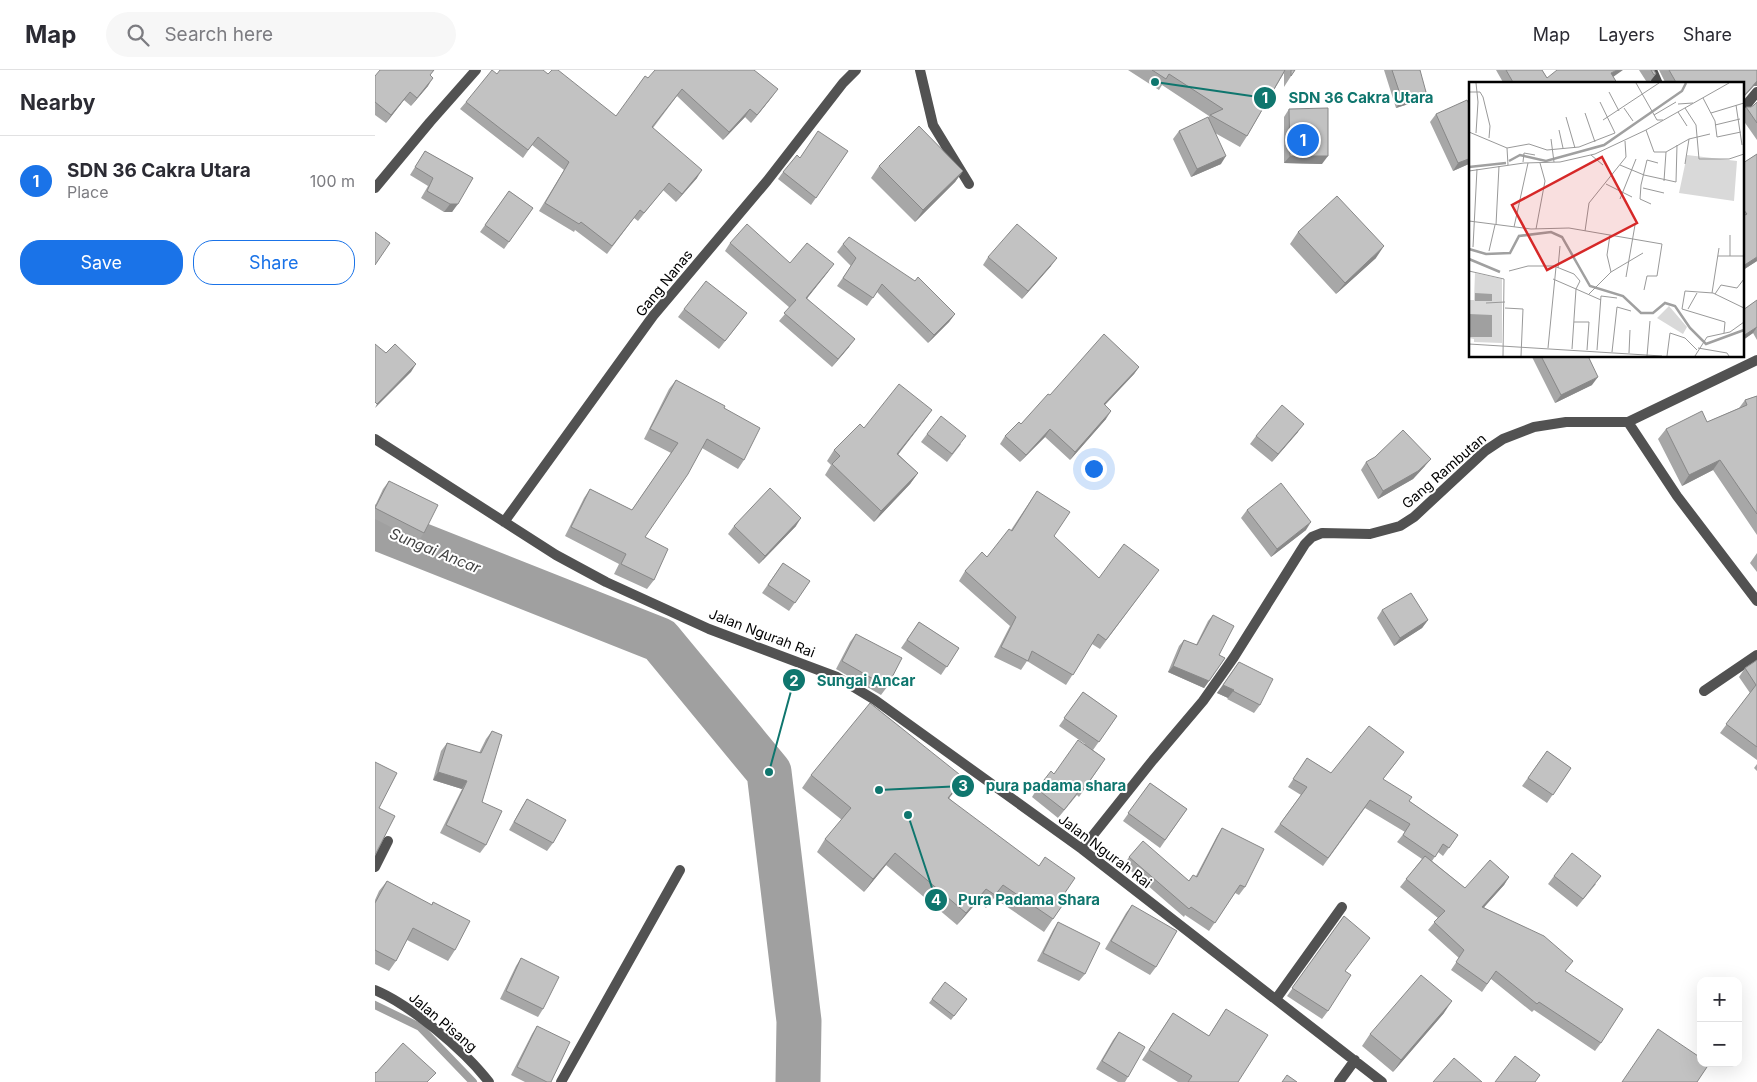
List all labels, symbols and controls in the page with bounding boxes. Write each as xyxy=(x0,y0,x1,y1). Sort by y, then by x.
search box xyxy=(106,12,456,57)
text: Map xyxy=(25,20,76,49)
icon: search xyxy=(124,21,152,49)
text: Search here xyxy=(164,23,273,46)
text: Map xyxy=(1533,24,1570,45)
text: Layers xyxy=(1598,24,1655,45)
text: Share xyxy=(1683,24,1732,45)
inset map xyxy=(1469,82,1745,358)
callout: SDN 36 Cakra Utara xyxy=(1253,83,1443,113)
text: 1 xyxy=(1262,88,1268,107)
text: SDN 36 Cakra Utara xyxy=(1288,88,1434,107)
text: Nearby xyxy=(20,90,95,115)
pin: 1 xyxy=(1287,121,1319,159)
text: SDN 36 Cakra Utara xyxy=(67,159,251,182)
text: 1 xyxy=(33,171,39,191)
text: 100 m xyxy=(310,171,355,191)
text: Place xyxy=(67,182,109,202)
button: Save xyxy=(20,240,183,285)
button: Share xyxy=(193,240,355,285)
street label: Gang Nanas xyxy=(632,246,696,320)
street label: Gang Rambutan xyxy=(1398,429,1489,512)
your location xyxy=(1081,456,1107,482)
water label: Sungai Ancar xyxy=(387,524,484,578)
street label: Jalan Ngurah Rai xyxy=(707,604,818,661)
callout: Sungai Ancar xyxy=(782,665,926,695)
text: 2 xyxy=(789,671,799,690)
text: Sungai Ancar xyxy=(817,671,915,690)
callout: pura padama shara xyxy=(951,771,1136,801)
text: 3 xyxy=(958,776,968,795)
text: pura padama shara xyxy=(986,776,1126,795)
street label: Jalan Ngurah Rai xyxy=(1055,810,1155,891)
callout: Pura Padama Shara xyxy=(923,885,1110,915)
text: 4 xyxy=(931,890,941,909)
text: Pura Padama Shara xyxy=(958,890,1100,909)
map controls xyxy=(1697,977,1742,1067)
button: + xyxy=(1697,977,1742,1022)
street label: Jalan Pisang xyxy=(406,988,481,1055)
button: − xyxy=(1697,1022,1742,1067)

